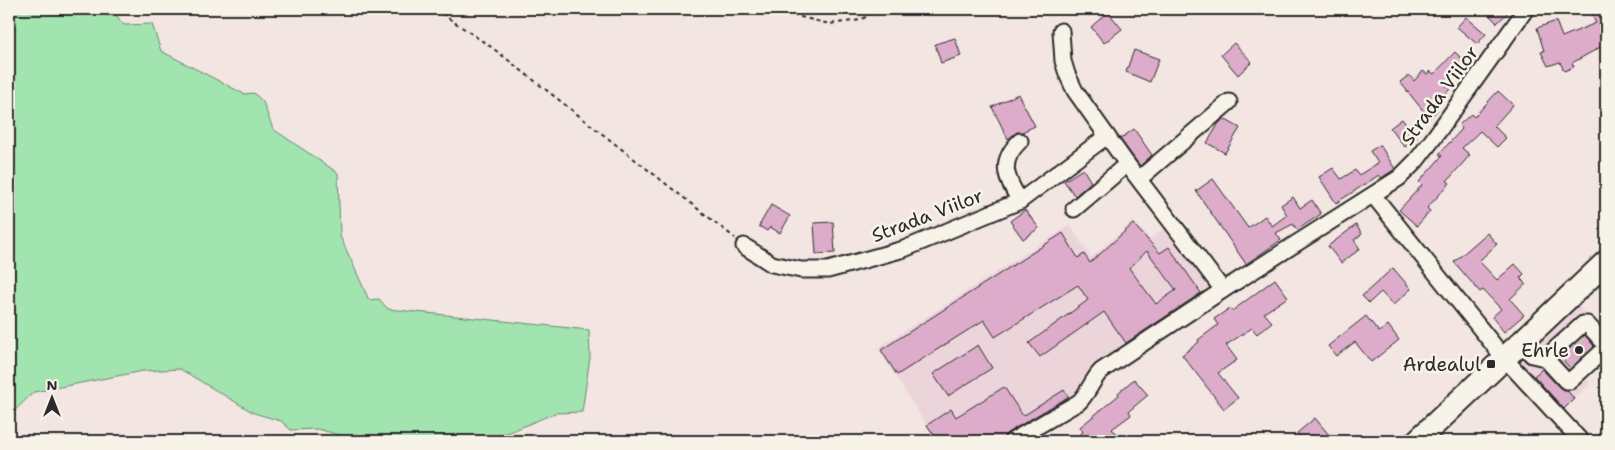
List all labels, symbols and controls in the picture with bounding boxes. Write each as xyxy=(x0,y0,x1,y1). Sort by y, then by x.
street label: Strada Viilor xyxy=(1395,40,1484,150)
street label: Strada Viilor xyxy=(868,183,986,248)
place label: Ehrle xyxy=(1521,338,1569,363)
marker: Ehrle xyxy=(1573,344,1585,356)
place label: Ardealul xyxy=(1403,352,1481,377)
marker: Ardealul xyxy=(1485,358,1497,370)
north arrow xyxy=(28,372,78,422)
text: N xyxy=(46,376,58,394)

